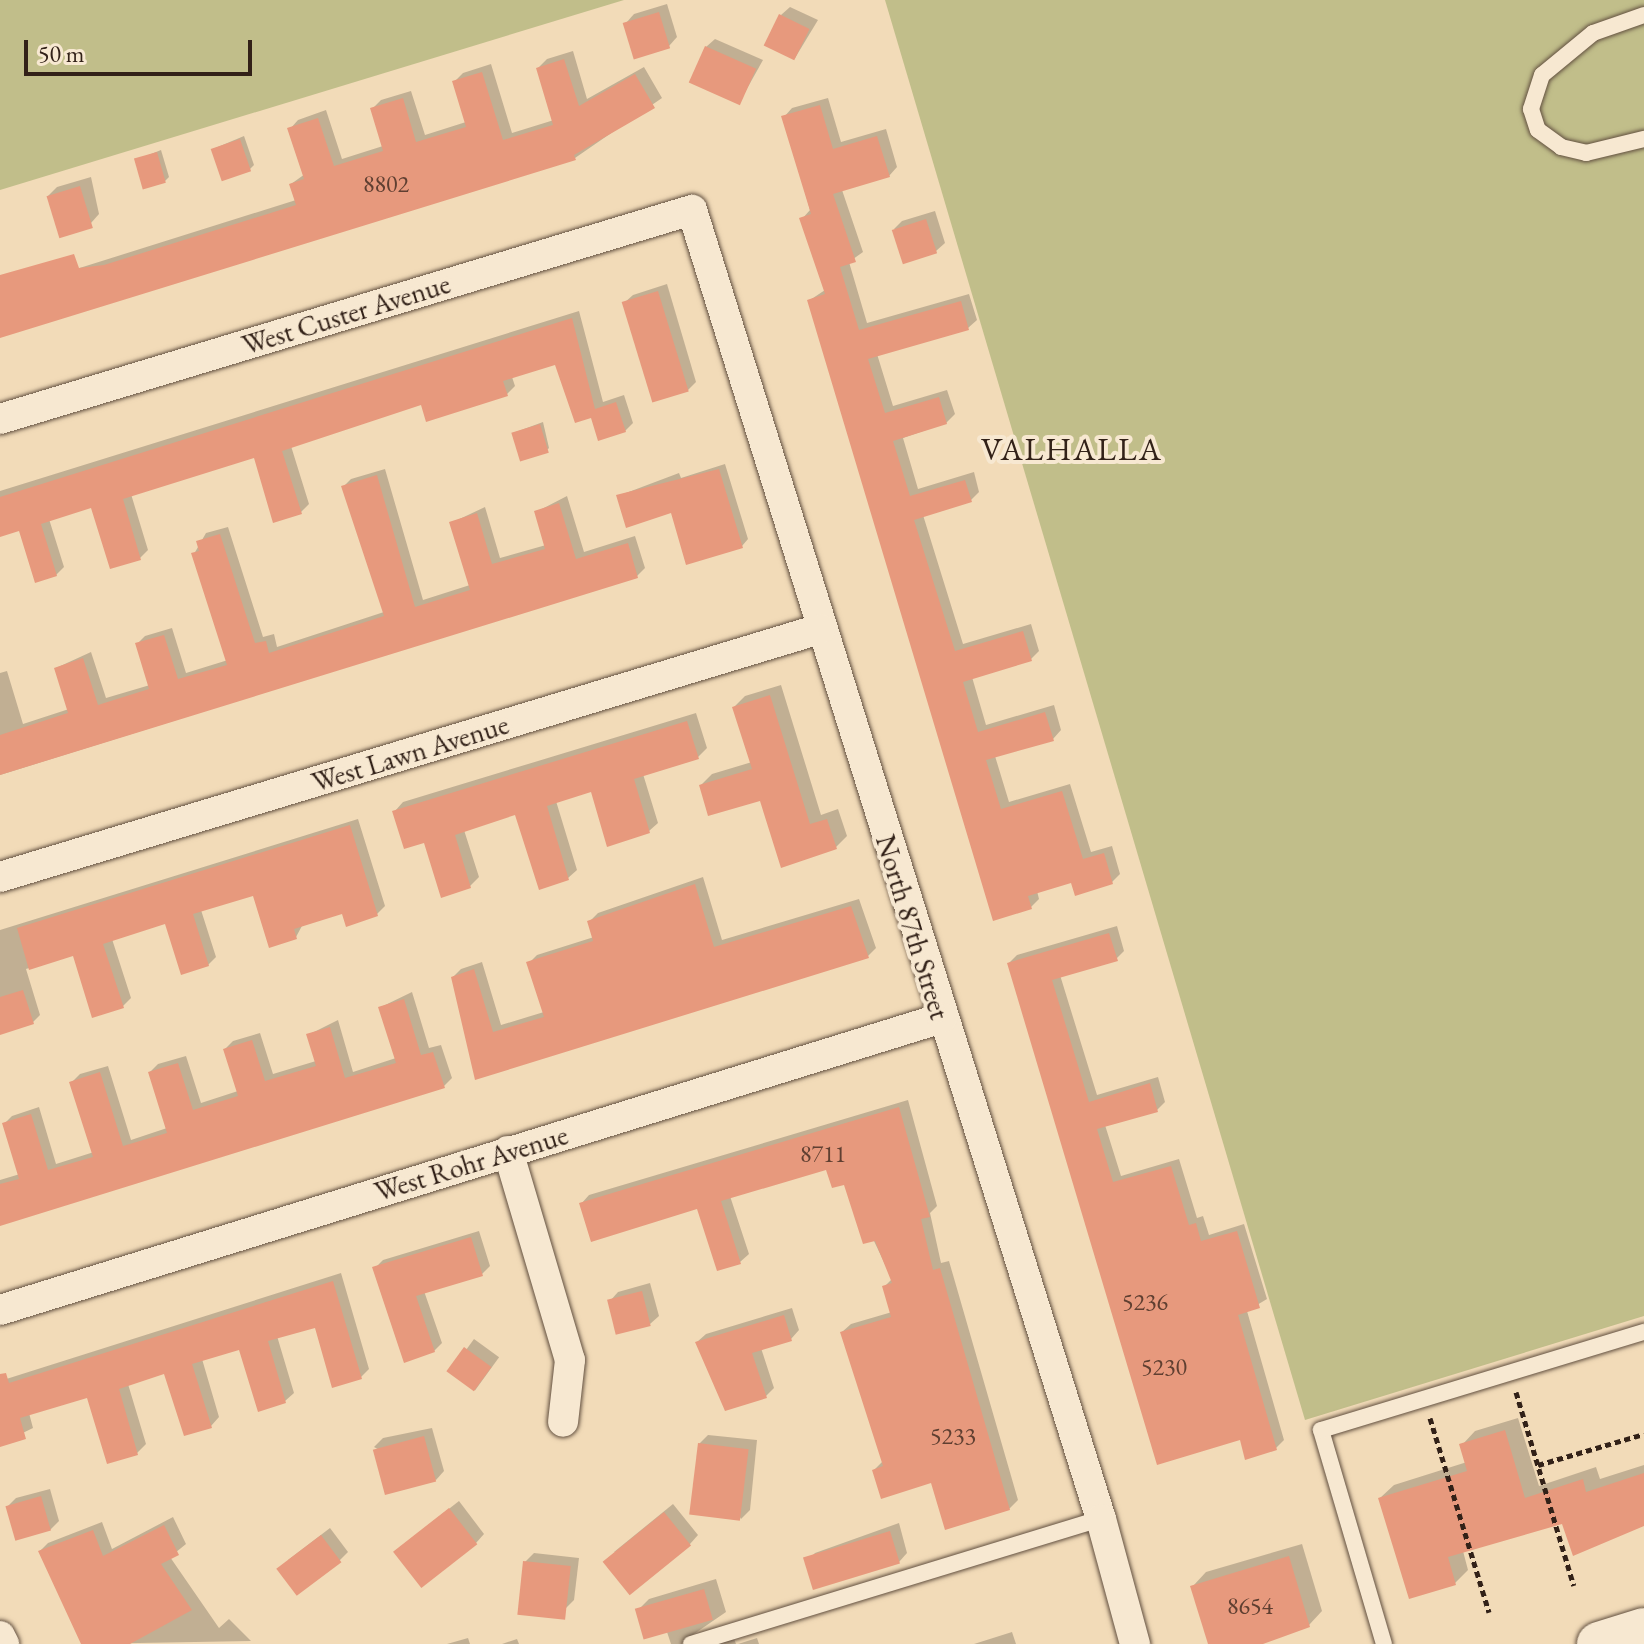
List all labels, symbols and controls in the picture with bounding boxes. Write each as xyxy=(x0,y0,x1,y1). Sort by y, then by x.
scale bar xyxy=(28,24,256,74)
text: 50 m xyxy=(38,38,85,69)
house number: 8802 xyxy=(363,170,409,198)
street label: West Custer Avenue xyxy=(238,266,454,362)
district label: VALHALLA xyxy=(981,430,1163,468)
street label: West Lawn Avenue xyxy=(308,707,512,799)
street label: North 87th Street xyxy=(869,831,957,1023)
street label: West Rohr Avenue xyxy=(370,1118,572,1208)
house number: 8711 xyxy=(800,1140,846,1168)
house number: 5236 xyxy=(1122,1288,1168,1316)
house number: 5230 xyxy=(1141,1353,1187,1381)
house number: 5233 xyxy=(930,1422,976,1450)
house number: 8654 xyxy=(1227,1592,1273,1620)

